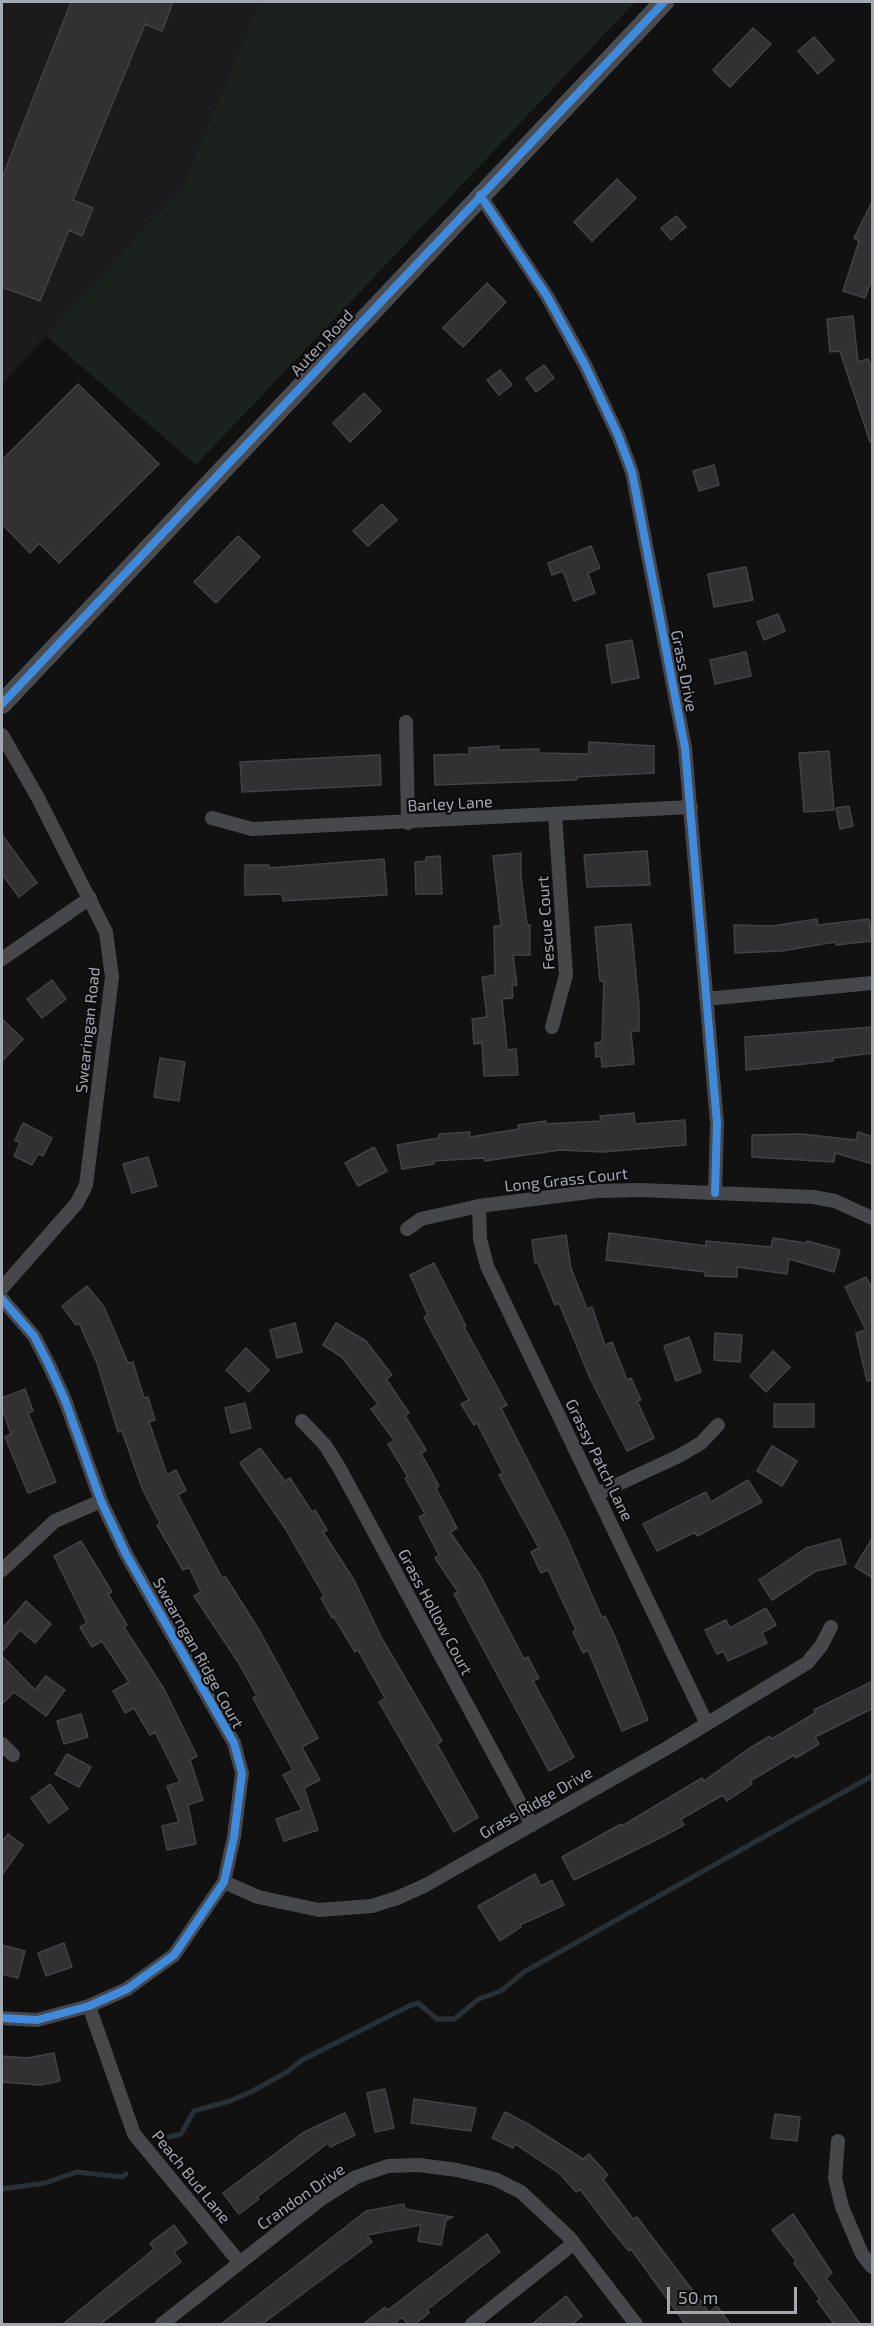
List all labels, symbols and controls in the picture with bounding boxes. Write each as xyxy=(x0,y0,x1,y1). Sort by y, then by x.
street label: Auten Road xyxy=(287,306,357,380)
street label: Grass Drive xyxy=(667,628,701,714)
street label: Barley Lane xyxy=(407,792,493,816)
street label: Fescue Court xyxy=(533,875,559,971)
street label: Swearingan Road xyxy=(72,966,104,1094)
street label: Long Grass Court xyxy=(503,1164,629,1196)
street label: Grassy Patch Lane xyxy=(561,1396,637,1524)
street label: Grass Hollow Court xyxy=(394,1546,476,1678)
street label: Swearngan Ridge Court xyxy=(149,1574,247,1732)
street label: Grass Ridge Drive xyxy=(476,1763,596,1843)
street label: Peach Bud Lane xyxy=(148,2127,234,2227)
street label: Crandon Drive xyxy=(253,2160,349,2234)
scale bar xyxy=(670,2275,800,2313)
text: 50 m xyxy=(678,2286,718,2308)

